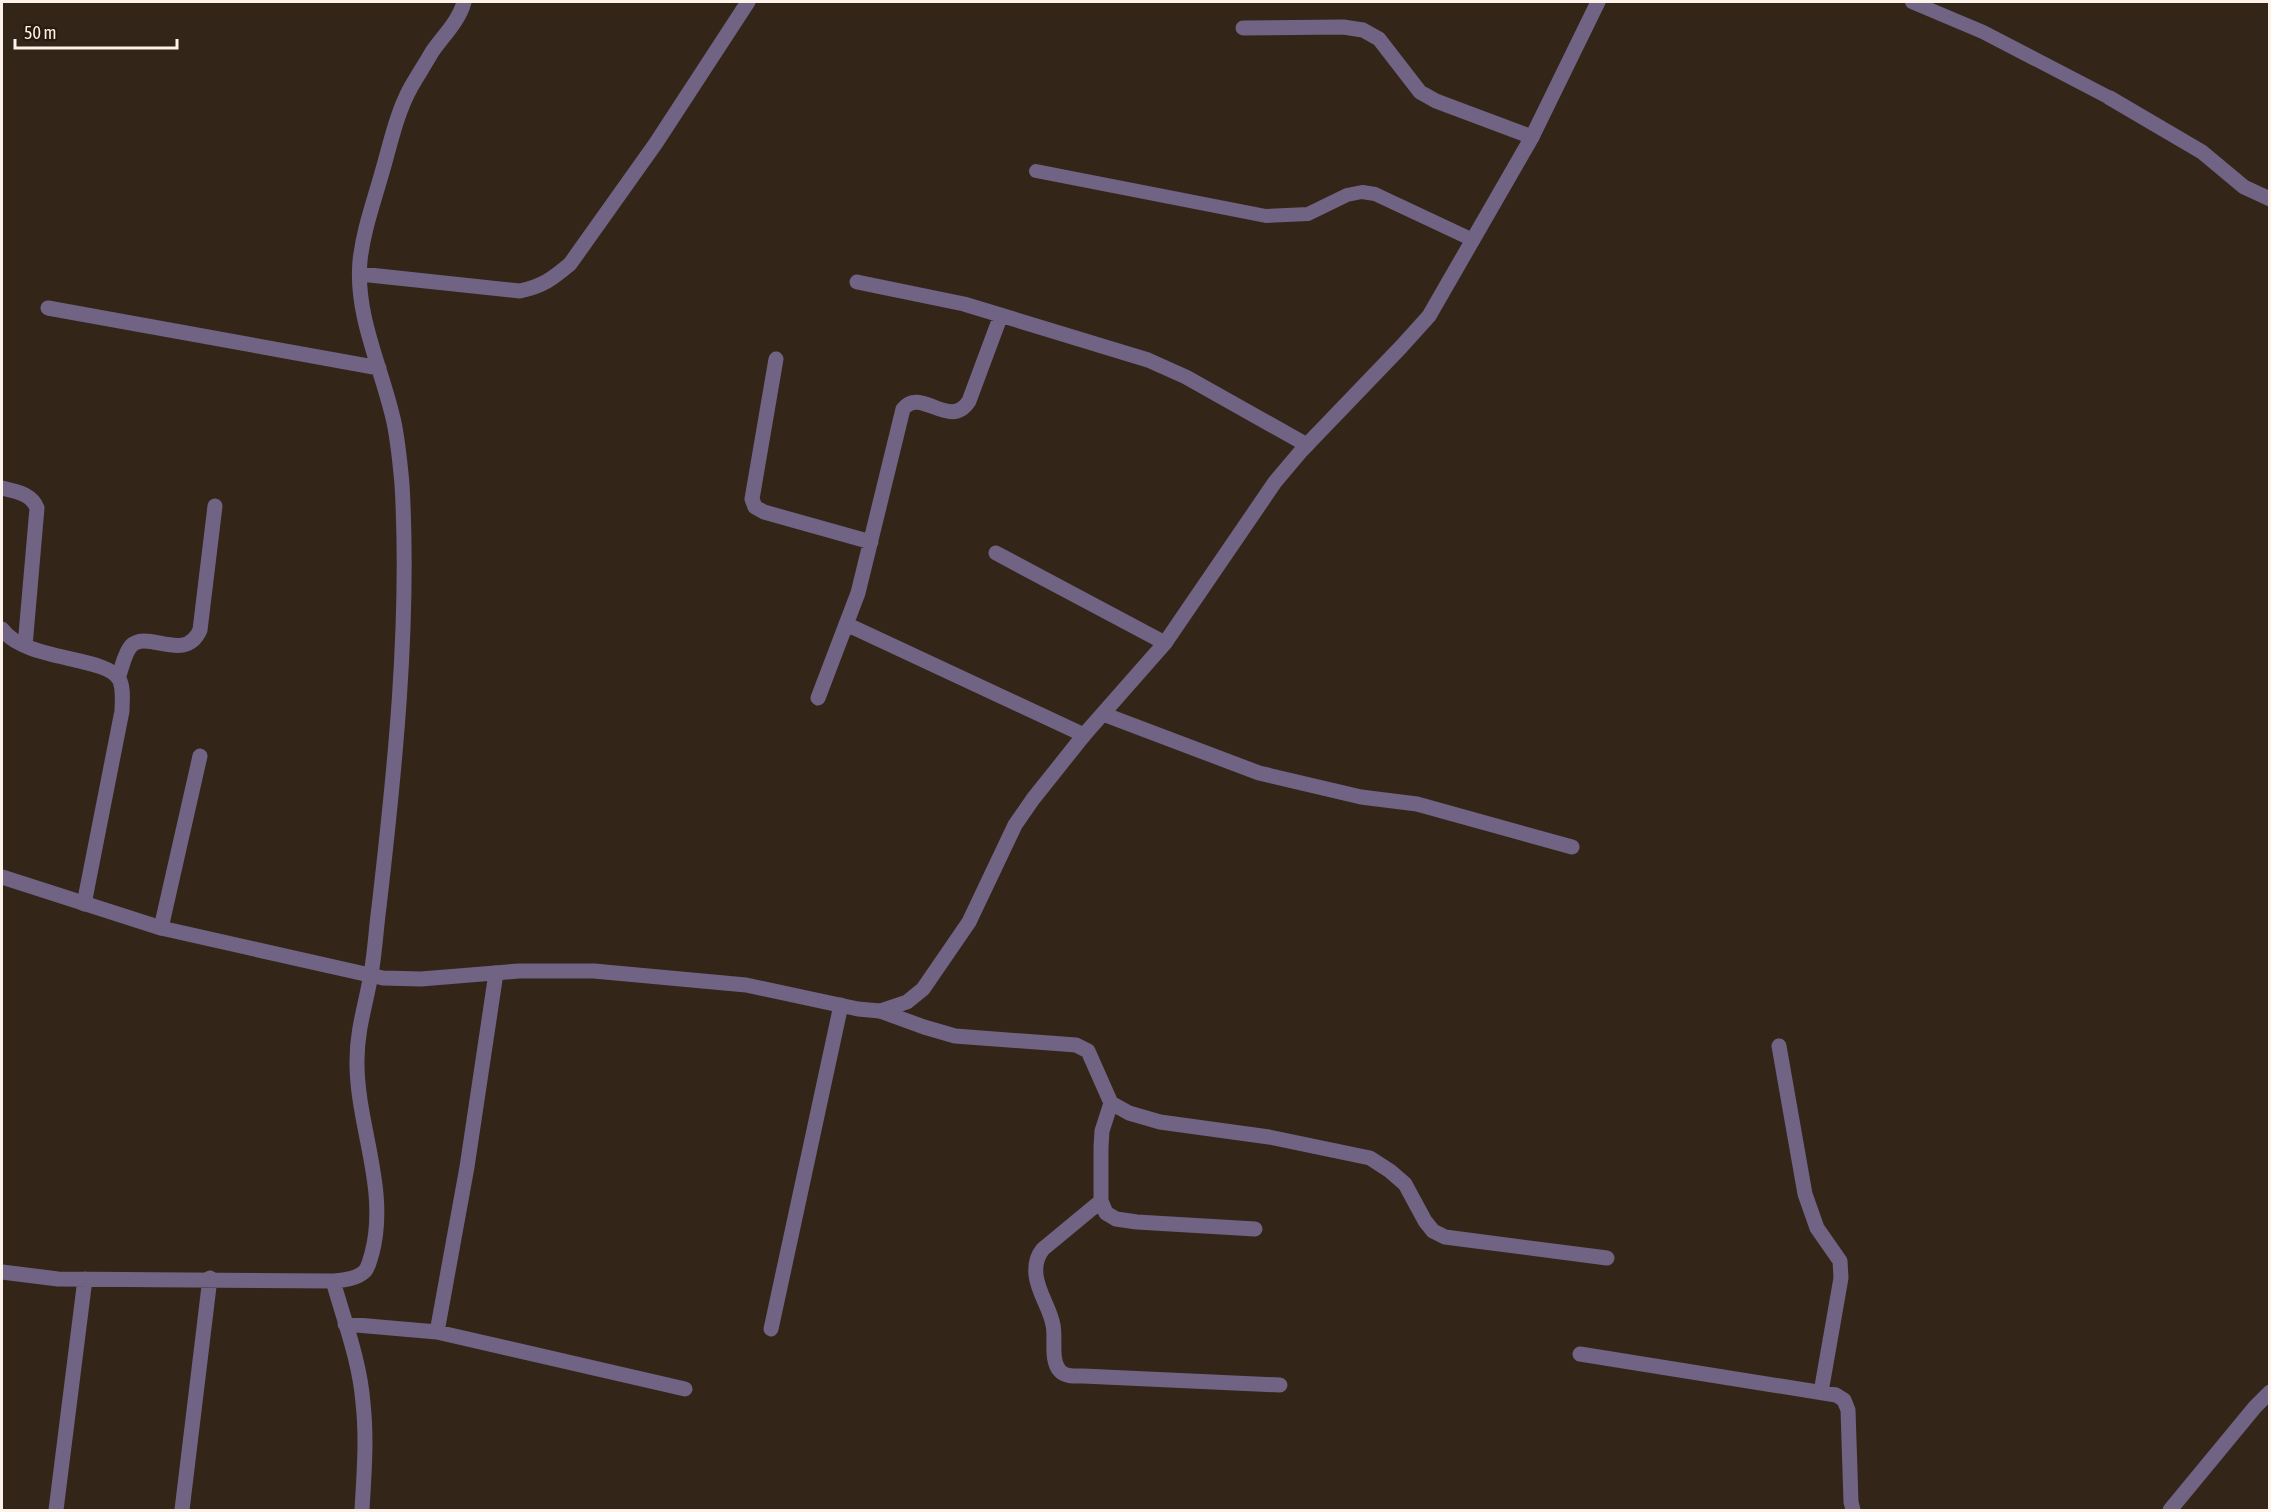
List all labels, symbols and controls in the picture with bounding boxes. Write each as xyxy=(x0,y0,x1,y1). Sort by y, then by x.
scale bar xyxy=(15,12,177,50)
text: 50 m xyxy=(24,22,56,43)

